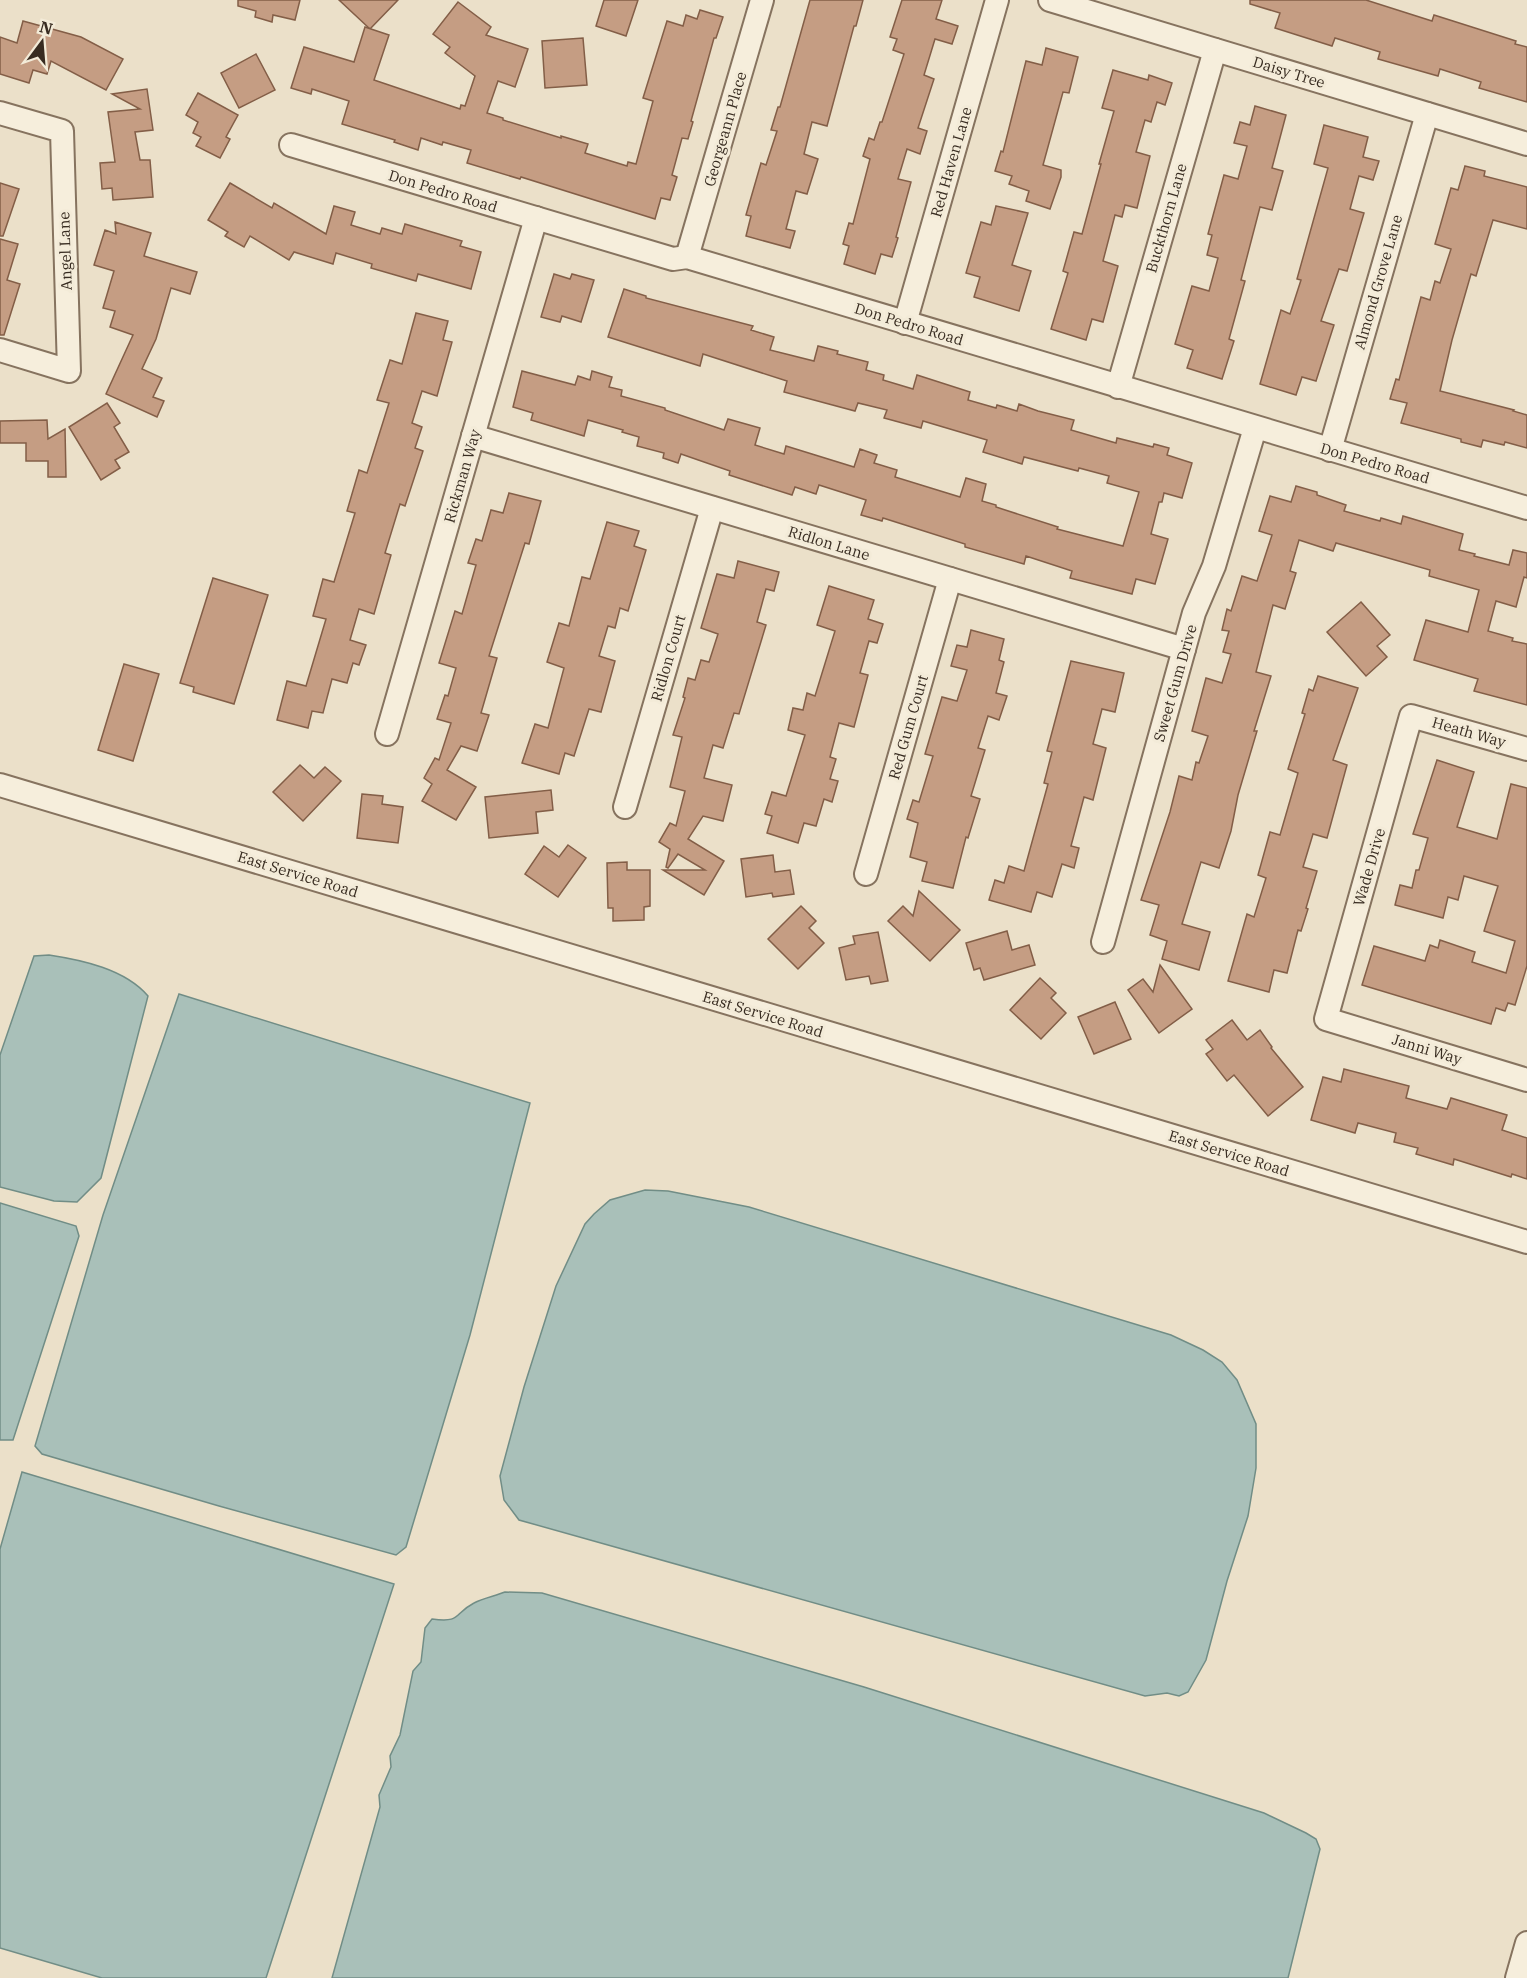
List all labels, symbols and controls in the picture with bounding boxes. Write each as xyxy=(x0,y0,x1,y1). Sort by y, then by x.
north arrow xyxy=(12,12,72,72)
text: N xyxy=(37,16,55,39)
street label: Daisy Tree xyxy=(1251,52,1327,92)
street label: Georgeann Place xyxy=(699,69,751,189)
street label: Red Haven Lane xyxy=(926,105,976,219)
street label: Buckthorn Lane xyxy=(1141,161,1191,275)
street label: Don Pedro Road xyxy=(386,165,500,217)
street label: Angel Lane xyxy=(54,211,76,291)
street label: Almond Grove Lane xyxy=(1350,212,1406,352)
street label: Don Pedro Road xyxy=(852,298,966,350)
street label: Rickman Way xyxy=(440,427,484,525)
street label: Don Pedro Road xyxy=(1318,438,1432,488)
street label: Ridlon Lane xyxy=(786,522,872,564)
street label: Ridlon Court xyxy=(647,612,689,704)
street label: Sweet Gum Drive xyxy=(1149,622,1201,744)
street label: Red Gum Court xyxy=(884,672,932,782)
street label: Heath Way xyxy=(1430,712,1508,752)
street label: Wade Drive xyxy=(1349,826,1389,908)
street label: East Service Road xyxy=(235,847,361,901)
street label: East Service Road xyxy=(700,987,826,1041)
street label: Janni Way xyxy=(1390,1029,1464,1069)
street label: East Service Road xyxy=(1166,1126,1292,1180)

